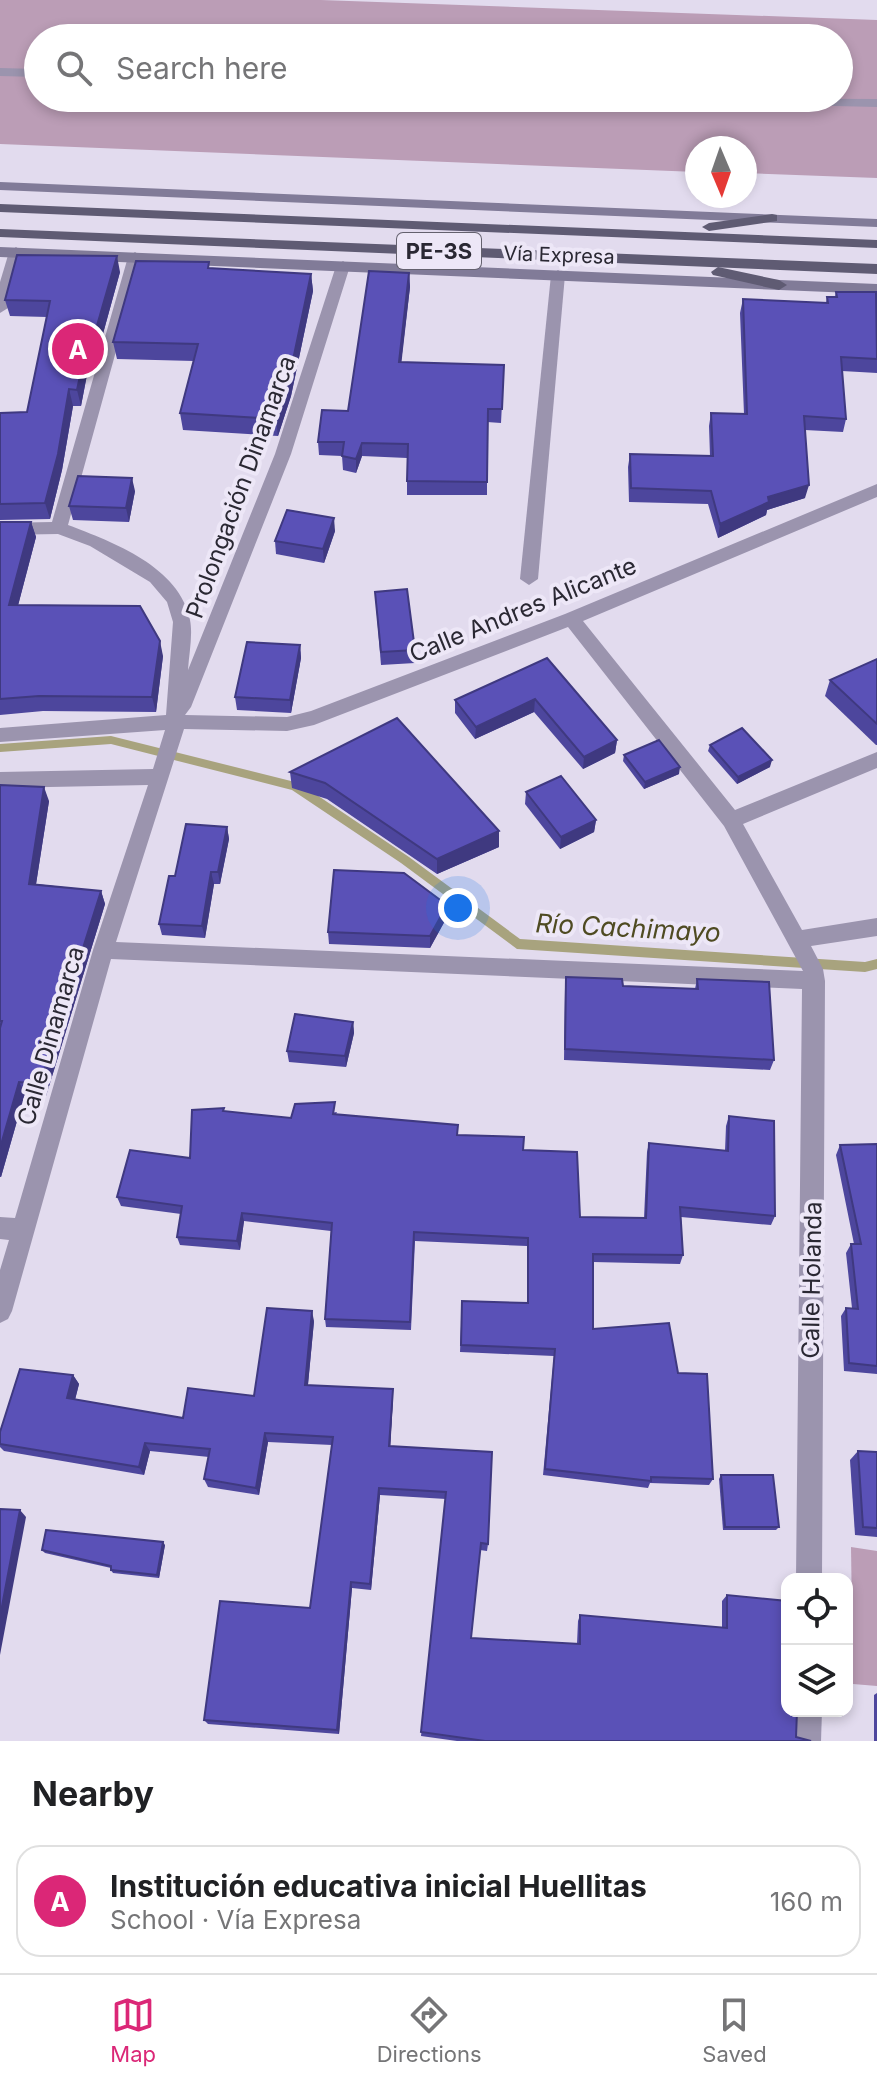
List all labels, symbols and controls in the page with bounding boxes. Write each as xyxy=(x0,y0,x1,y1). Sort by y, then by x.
search box xyxy=(24,24,853,112)
icon: search xyxy=(52,46,96,90)
text: Search here xyxy=(116,50,288,86)
north arrow xyxy=(685,136,757,208)
road number: PE-3S xyxy=(397,233,481,269)
street label: Vía Expresa xyxy=(503,241,615,269)
pin: A xyxy=(52,319,104,379)
street label: Prolongación Dinamarca xyxy=(180,352,302,622)
street label: Calle Andres Alicante xyxy=(405,551,641,668)
your location xyxy=(438,888,478,928)
water label: Río Cachimayo xyxy=(535,907,721,948)
street label: Calle Dinamarca xyxy=(11,943,90,1129)
street label: Calle Holanda xyxy=(796,1201,827,1359)
map controls xyxy=(781,1573,853,1717)
button: locate xyxy=(781,1573,853,1645)
button: layers xyxy=(781,1645,853,1717)
text: Nearby xyxy=(32,1773,154,1814)
text: Institución educativa inicial Huellitas xyxy=(110,1868,647,1904)
text: A xyxy=(50,1886,70,1917)
text: 160 m xyxy=(770,1886,843,1917)
text: School · Vía Expresa xyxy=(110,1904,361,1935)
tab: Map xyxy=(110,1993,156,2067)
tab: Directions xyxy=(377,1993,482,2067)
tab: Saved xyxy=(702,1993,767,2067)

